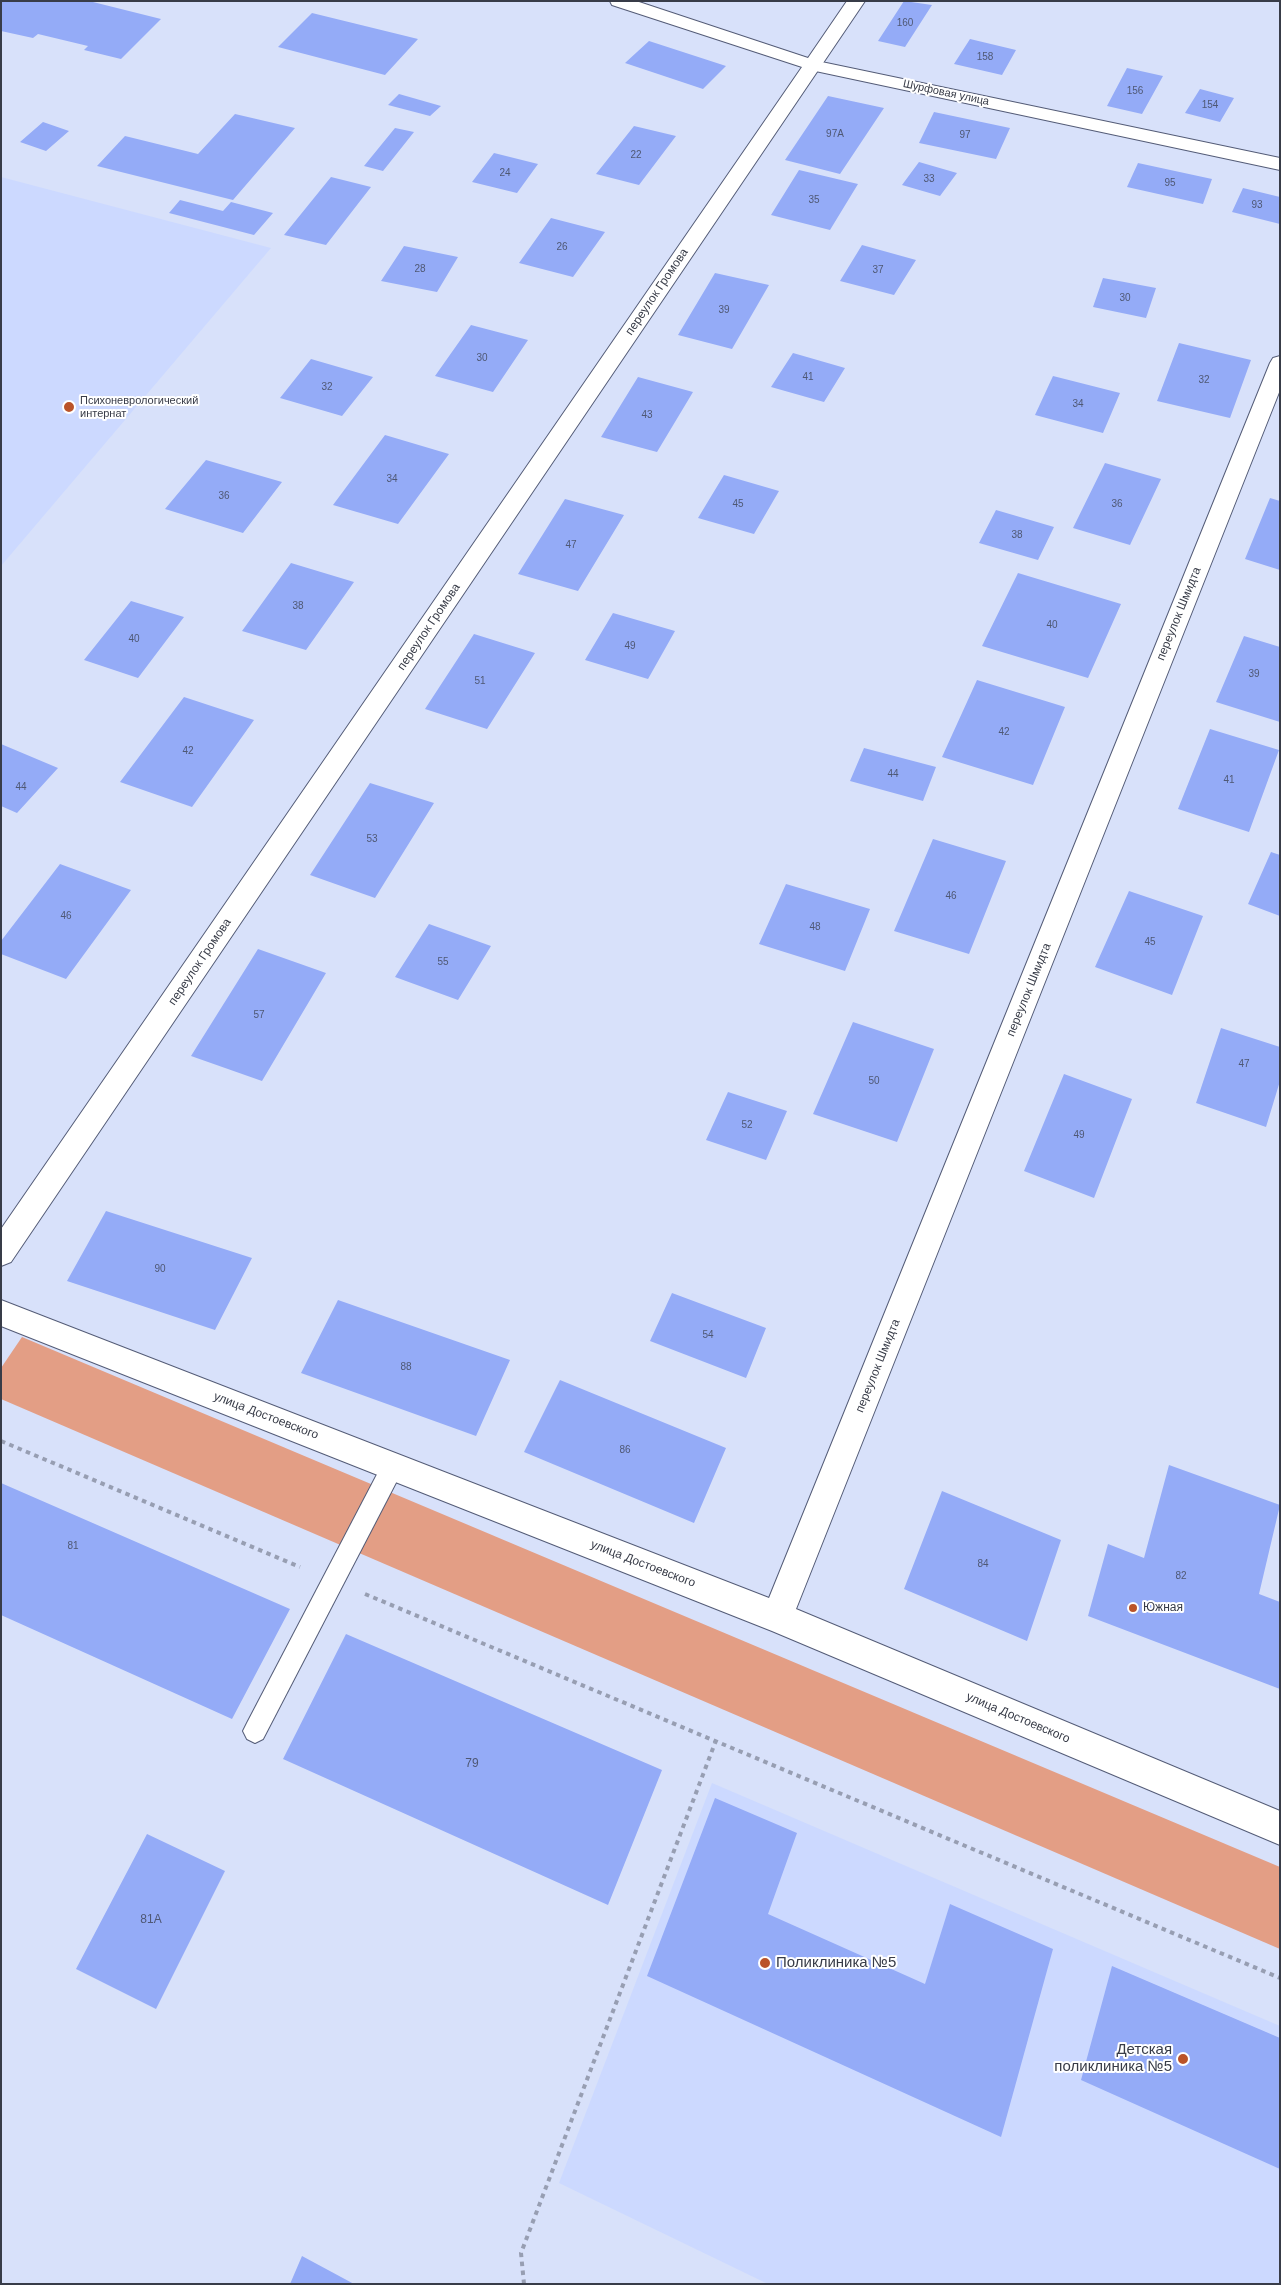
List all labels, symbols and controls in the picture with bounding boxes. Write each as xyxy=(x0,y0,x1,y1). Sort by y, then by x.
house number: 160 xyxy=(897,17,913,29)
house number: 158 xyxy=(977,51,993,63)
street label: Шурфовая улица xyxy=(902,77,990,109)
house number: 156 xyxy=(1127,85,1143,97)
house number: 154 xyxy=(1202,99,1218,111)
house number: 97А xyxy=(826,128,844,140)
house number: 97 xyxy=(959,129,971,141)
house number: 22 xyxy=(630,149,642,161)
house number: 24 xyxy=(499,167,511,179)
house number: 33 xyxy=(923,173,935,185)
house number: 95 xyxy=(1164,177,1176,189)
house number: 35 xyxy=(808,194,820,206)
house number: 93 xyxy=(1251,199,1263,211)
house number: 26 xyxy=(556,241,568,253)
street label: переулок Громова xyxy=(623,246,691,338)
house number: 28 xyxy=(414,263,426,275)
house number: 37 xyxy=(872,264,884,276)
house number: 30 xyxy=(1119,292,1131,304)
house number: 39 xyxy=(718,304,730,316)
house number: 30 xyxy=(476,352,488,364)
house number: 41 xyxy=(802,371,814,383)
house number: 32 xyxy=(1198,374,1210,386)
house number: 32 xyxy=(321,381,333,393)
place label: Психоневрологический интернат xyxy=(80,394,198,420)
house number: 34 xyxy=(1072,398,1084,410)
marker: Психоневрологический интернат xyxy=(62,400,76,414)
house number: 43 xyxy=(641,409,653,421)
house number: 34 xyxy=(386,473,398,485)
house number: 36 xyxy=(218,490,230,502)
house number: 45 xyxy=(732,498,744,510)
house number: 36 xyxy=(1111,498,1123,510)
house number: 38 xyxy=(1011,529,1023,541)
house number: 47 xyxy=(565,539,577,551)
street label: переулок Шмидта xyxy=(1154,565,1204,663)
street label: переулок Громова xyxy=(395,581,463,673)
house number: 38 xyxy=(292,600,304,612)
house number: 40 xyxy=(1046,619,1058,631)
house number: 40 xyxy=(128,633,140,645)
house number: 49 xyxy=(624,640,636,652)
house number: 39 xyxy=(1248,668,1260,680)
house number: 51 xyxy=(474,675,486,687)
house number: 42 xyxy=(998,726,1010,738)
house number: 42 xyxy=(182,745,194,757)
house number: 44 xyxy=(887,768,899,780)
house number: 41 xyxy=(1223,774,1235,786)
house number: 44 xyxy=(15,781,27,793)
house number: 53 xyxy=(366,833,378,845)
house number: 46 xyxy=(945,890,957,902)
house number: 46 xyxy=(60,910,72,922)
street label: переулок Громова xyxy=(166,916,234,1008)
house number: 48 xyxy=(809,921,821,933)
house number: 45 xyxy=(1144,936,1156,948)
street label: переулок Шмидта xyxy=(1004,941,1054,1039)
house number: 55 xyxy=(437,956,449,968)
house number: 57 xyxy=(253,1009,265,1021)
house number: 47 xyxy=(1238,1058,1250,1070)
house number: 50 xyxy=(868,1075,880,1087)
house number: 52 xyxy=(741,1119,753,1131)
house number: 49 xyxy=(1073,1129,1085,1141)
house number: 90 xyxy=(154,1263,166,1275)
street label: переулок Шмидта xyxy=(853,1317,903,1415)
house number: 54 xyxy=(702,1329,714,1341)
house number: 88 xyxy=(400,1361,412,1373)
street label: улица Достоевского xyxy=(212,1389,320,1443)
house number: 86 xyxy=(619,1444,631,1456)
street label: улица Достоевского xyxy=(589,1537,697,1591)
house number: 81 xyxy=(67,1540,79,1552)
house number: 84 xyxy=(977,1558,989,1570)
house number: 82 xyxy=(1175,1570,1187,1582)
place label: Южная xyxy=(1143,1601,1183,1615)
marker: Южная xyxy=(1127,1602,1139,1614)
street label: улица Достоевского xyxy=(964,1690,1072,1746)
house number: 79 xyxy=(465,1757,479,1771)
house number: 81А xyxy=(140,1913,162,1927)
place label: Поликлиника №5 xyxy=(776,1954,896,1972)
marker: Поликлиника №5 xyxy=(758,1956,772,1970)
place label: Детская поликлиника №5 xyxy=(1054,2041,1172,2076)
marker: Детская поликлиника №5 xyxy=(1176,2052,1190,2066)

